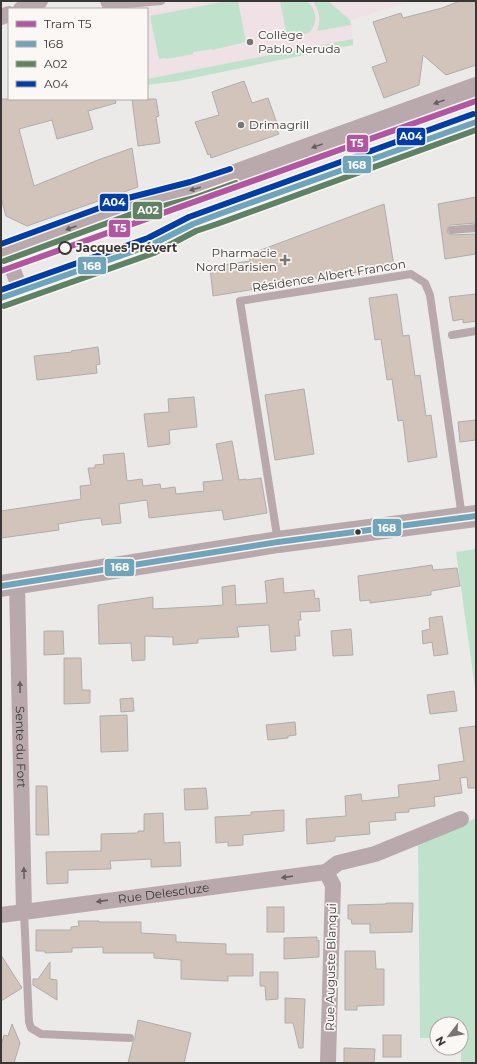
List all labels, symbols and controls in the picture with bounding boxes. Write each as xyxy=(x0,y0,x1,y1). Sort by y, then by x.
legend xyxy=(8,8,148,100)
text: Tram T5 xyxy=(44,16,92,31)
place label: Collège Pablo Neruda xyxy=(258,27,341,56)
text: 168 xyxy=(44,36,64,51)
marker: Collège Pablo Neruda xyxy=(245,37,255,47)
text: A02 xyxy=(44,56,67,71)
text: A04 xyxy=(44,76,68,91)
one-way arrow xyxy=(433,99,445,105)
place label: Drimagrill xyxy=(249,117,309,132)
marker: Drimagrill xyxy=(236,120,246,130)
line badge: A04 xyxy=(396,127,426,146)
text: A04 xyxy=(398,129,423,143)
line badge: T5 xyxy=(346,134,369,153)
text: T5 xyxy=(350,136,364,150)
one-way arrow xyxy=(311,143,323,149)
line badge: 168 xyxy=(342,155,372,174)
text: 168 xyxy=(348,158,366,172)
one-way arrow xyxy=(188,186,200,192)
line badge: A04 xyxy=(99,193,129,212)
text: A04 xyxy=(101,195,126,209)
line badge: A02 xyxy=(132,201,163,220)
text: A02 xyxy=(136,203,160,217)
line badge: T5 xyxy=(108,219,131,238)
text: T5 xyxy=(113,221,127,235)
one-way arrow xyxy=(64,225,76,231)
place label: Jacques Prévert xyxy=(75,240,178,255)
marker: Jacques Prévert xyxy=(58,241,72,255)
place label: Pharmacie Nord Parisien xyxy=(196,245,277,274)
marker: Pharmacie Nord Parisien xyxy=(280,255,290,265)
line badge: 168 xyxy=(77,256,107,275)
street label: Résidence Albert Francon xyxy=(251,256,407,295)
text: 168 xyxy=(83,259,101,273)
line badge: 168 xyxy=(372,518,402,537)
text: 168 xyxy=(378,521,396,535)
unlabelled marker xyxy=(353,527,363,537)
line badge: 168 xyxy=(104,558,135,577)
text: 168 xyxy=(111,560,129,574)
one-way arrow xyxy=(16,681,23,693)
street label: Sente du Fort xyxy=(13,706,29,788)
one-way arrow xyxy=(20,867,27,879)
one-way arrow xyxy=(281,873,293,880)
street label: Rue Delescluze xyxy=(117,880,210,906)
one-way arrow xyxy=(96,898,109,904)
street label: Rue Auguste Blanqui xyxy=(322,903,339,1031)
north arrow xyxy=(429,1016,469,1056)
text: N xyxy=(432,1034,449,1049)

